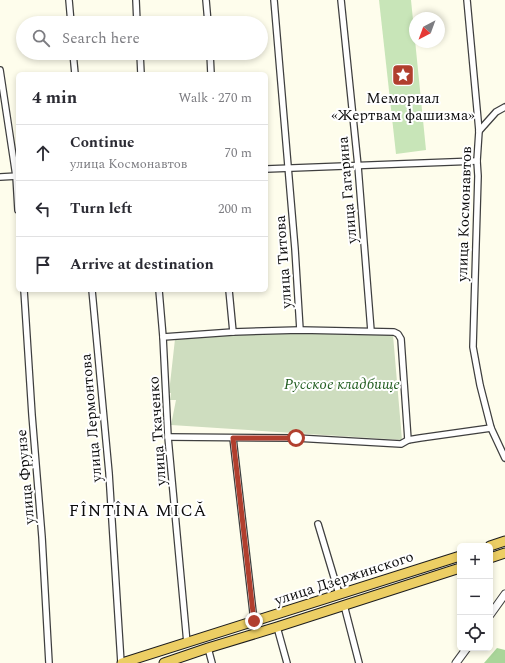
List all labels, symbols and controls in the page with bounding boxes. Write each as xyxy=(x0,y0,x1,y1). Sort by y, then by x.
north arrow xyxy=(409,12,445,48)
search box xyxy=(16,16,268,60)
icon: search xyxy=(30,27,52,49)
text: Search here xyxy=(62,27,140,50)
place icon: Мемориал «Жертвам фашизма» xyxy=(390,62,416,88)
text: 4 min xyxy=(32,85,77,111)
place label: Мемориал «Жертвам фашизма» xyxy=(331,87,475,127)
text: Walk · 270 m xyxy=(178,88,252,108)
text: Continue xyxy=(70,131,135,154)
street label: улица Гагарина xyxy=(331,135,364,246)
icon: ahead xyxy=(32,142,54,164)
text: 70 m xyxy=(225,143,252,163)
street label: улица Космонавтов xyxy=(451,145,478,283)
text: улица Космонавтов xyxy=(70,154,187,174)
text: Turn left xyxy=(70,197,132,220)
icon: left xyxy=(32,198,54,220)
text: 200 m xyxy=(218,199,252,219)
street label: улица Титова xyxy=(269,214,298,310)
text: Arrive at destination xyxy=(70,253,214,276)
icon: arrive xyxy=(32,254,54,276)
street label: улица Лермонтова xyxy=(74,352,109,484)
park label: Русское кладбище xyxy=(284,373,400,396)
street label: улица Ткаченко xyxy=(142,375,173,488)
street label: улица Фрунзе xyxy=(10,428,41,526)
route start xyxy=(287,429,305,447)
district label: FÎNTÎNA MICĂ xyxy=(69,498,207,524)
map controls xyxy=(457,543,493,651)
button: + xyxy=(457,543,493,579)
street label: улица Дзержинского xyxy=(271,545,417,612)
button: − xyxy=(457,579,493,615)
route end xyxy=(245,612,263,630)
button: locate xyxy=(457,615,493,651)

